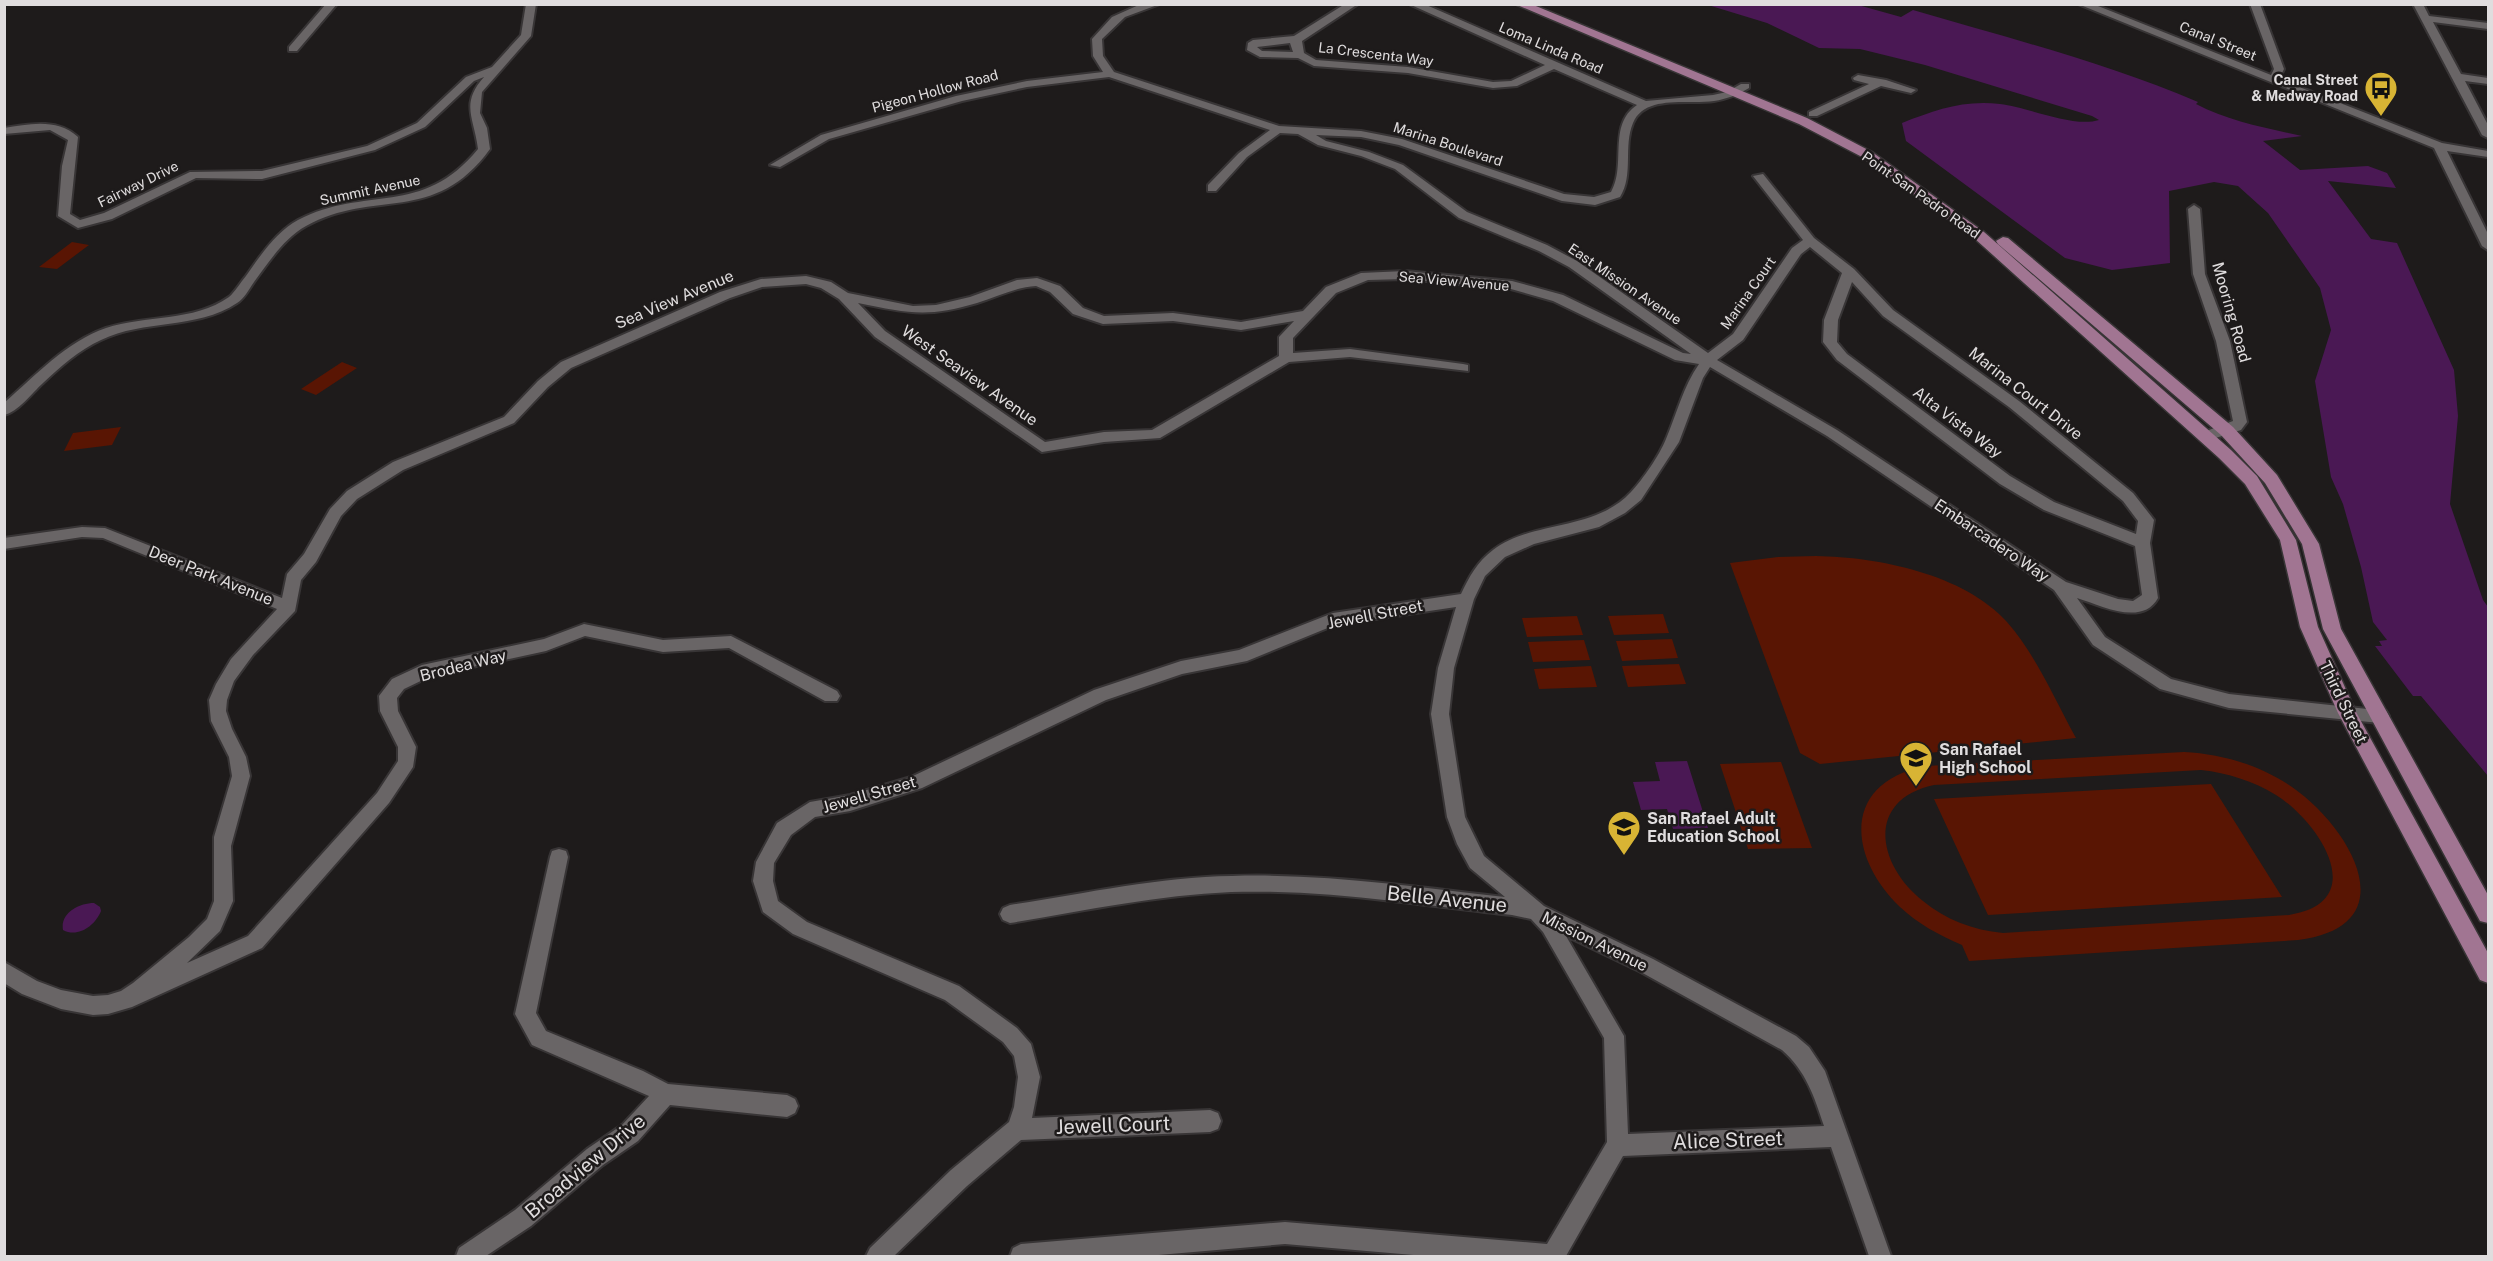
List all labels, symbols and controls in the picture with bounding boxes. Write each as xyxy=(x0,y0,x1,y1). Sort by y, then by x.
street label: Canal Street xyxy=(2177,18,2259,64)
street label: Loma Linda Road xyxy=(1497,19,1605,77)
street label: La Crescenta Way xyxy=(1317,39,1435,69)
street label: Pigeon Hollow Road xyxy=(870,66,1000,116)
bus stop icon: Canal Street & Medway Road xyxy=(2363,70,2399,117)
place label: Canal Street & Medway Road xyxy=(2251,72,2358,104)
street label: Marina Boulevard xyxy=(1391,119,1505,169)
street label: Point San Pedro Road xyxy=(1859,148,1983,242)
street label: Fairway Drive xyxy=(95,158,181,210)
street label: Summit Avenue xyxy=(318,172,422,208)
street label: East Mission Avenue xyxy=(1565,240,1685,328)
street label: Marina Court xyxy=(1717,254,1779,332)
street label: Mooring Road xyxy=(2208,260,2255,364)
street label: Sea View Avenue xyxy=(612,266,736,333)
street label: Sea View Avenue xyxy=(1398,268,1510,294)
street label: West Seaview Avenue xyxy=(898,321,1042,430)
street label: Marina Court Drive xyxy=(1965,343,2086,444)
street label: Alta Vista Way xyxy=(1909,383,2006,462)
street label: Embarcadero Way xyxy=(1931,495,2053,586)
street label: Deer Park Avenue xyxy=(146,542,276,609)
street label: Jewell Street xyxy=(1326,596,1424,633)
street label: Brodea Way xyxy=(418,645,509,685)
street label: Third Street xyxy=(2315,658,2372,746)
school or university icon: San Rafael High School xyxy=(1898,740,1934,787)
place label: San Rafael High School xyxy=(1939,740,2032,777)
street label: Jewell Street xyxy=(820,772,918,817)
school or university icon: San Rafael Adult Education School xyxy=(1606,809,1642,856)
place label: San Rafael Adult Education School xyxy=(1647,809,1780,846)
street label: Belle Avenue xyxy=(1386,881,1508,917)
street label: Mission Avenue xyxy=(1539,908,1651,975)
street label: Broadview Drive xyxy=(520,1109,650,1223)
street label: Jewell Court xyxy=(1055,1111,1171,1139)
street label: Alice Street xyxy=(1672,1126,1784,1154)

